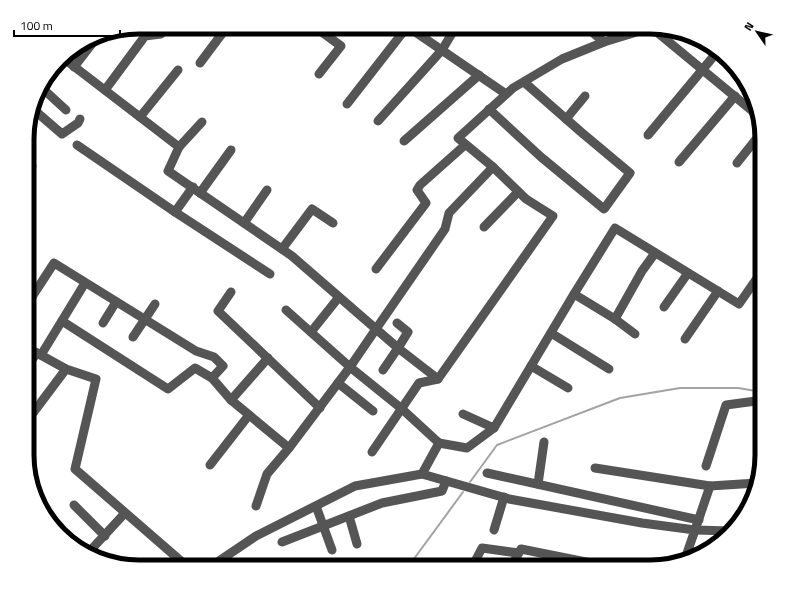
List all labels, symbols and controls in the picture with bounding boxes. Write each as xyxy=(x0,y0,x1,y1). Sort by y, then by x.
scale bar xyxy=(14,12,120,38)
north arrow xyxy=(737,12,777,52)
text: 100 m xyxy=(20,16,53,35)
text: N xyxy=(740,19,757,34)

